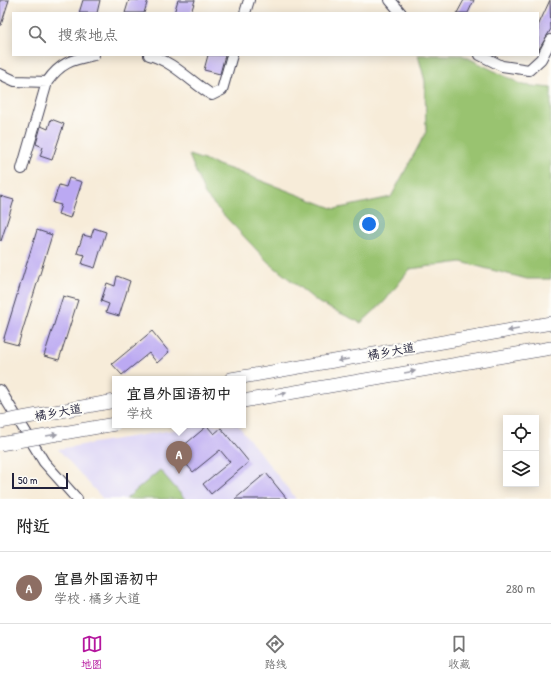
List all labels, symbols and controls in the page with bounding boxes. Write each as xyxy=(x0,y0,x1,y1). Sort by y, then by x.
search box xyxy=(12,12,539,56)
icon: search xyxy=(26,23,48,45)
text: 搜索地点 xyxy=(58,24,118,45)
your location xyxy=(359,214,379,234)
one-way arrow xyxy=(506,327,519,333)
street label: 橘乡大道 xyxy=(366,338,416,364)
one-way arrow xyxy=(337,357,349,363)
one-way arrow xyxy=(403,369,416,375)
popup xyxy=(112,376,246,428)
text: 宜昌外国语初中 xyxy=(126,383,232,404)
one-way arrow xyxy=(275,391,288,397)
street label: 橘乡大道 xyxy=(33,399,83,425)
text: 学校 xyxy=(126,404,153,422)
map controls xyxy=(503,415,539,487)
button: locate xyxy=(503,415,539,451)
one-way arrow xyxy=(46,432,58,438)
pin: A xyxy=(166,441,192,474)
button: layers xyxy=(503,451,539,487)
scale bar xyxy=(12,471,68,490)
text: 50 m xyxy=(18,473,38,487)
text: 附近 xyxy=(16,514,50,537)
text: 宜昌外国语初中 xyxy=(54,568,159,589)
text: A xyxy=(26,579,32,597)
text: 280 m xyxy=(506,579,535,597)
text: 学校 · 橘乡大道 xyxy=(54,589,141,607)
tab: 地图 xyxy=(81,633,103,671)
tab: 路线 xyxy=(264,633,286,671)
tab: 收藏 xyxy=(448,633,470,671)

